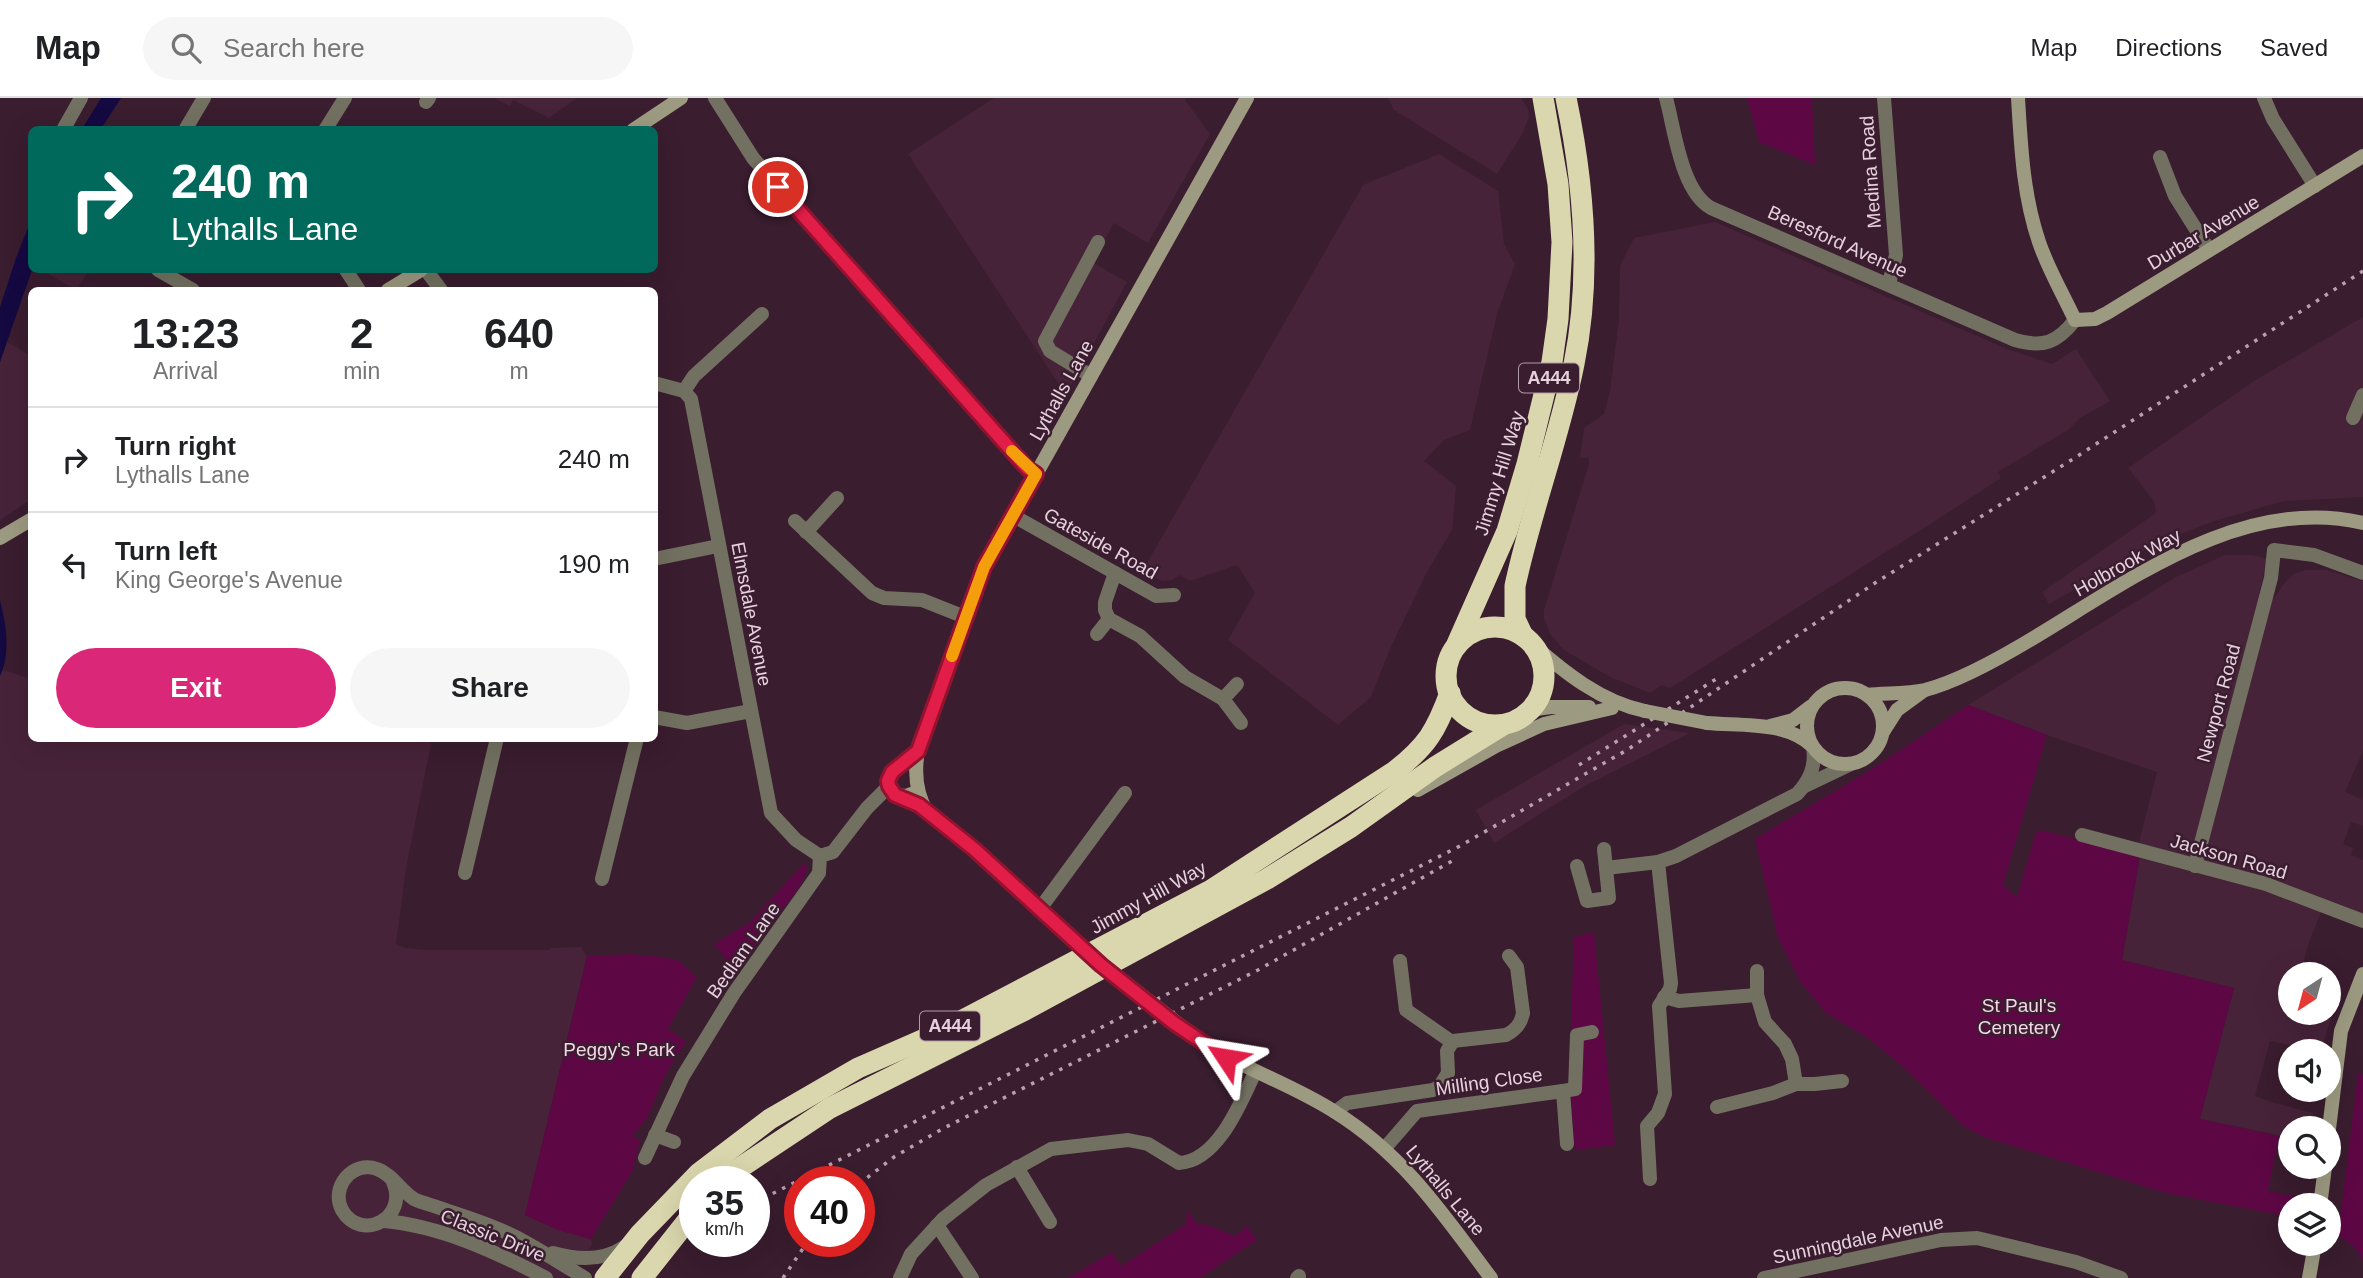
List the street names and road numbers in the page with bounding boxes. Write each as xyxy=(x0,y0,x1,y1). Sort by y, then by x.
street label: Medina Road xyxy=(1856,115,1885,229)
street label: Durbar Avenue xyxy=(2144,191,2263,274)
street label: Beresford Avenue xyxy=(1765,201,1911,282)
street label: Lythalls Lane xyxy=(1025,336,1098,444)
road number: A444 xyxy=(1519,364,1579,392)
street label: Jimmy Hill Way xyxy=(1471,408,1529,538)
street label: Gateside Road xyxy=(1040,504,1161,583)
street label: Holbrook Way xyxy=(2070,524,2185,600)
street label: Elmsdale Avenue xyxy=(727,540,776,688)
street label: Newport Road xyxy=(2193,642,2244,765)
street label: Jackson Road xyxy=(2168,830,2290,883)
street label: Jimmy Hill Way xyxy=(1087,857,1210,938)
street label: Bedlam Lane xyxy=(703,898,784,1002)
road number: A444 xyxy=(920,1012,980,1041)
street label: Milling Close xyxy=(1434,1064,1544,1099)
street label: Lythalls Lane xyxy=(1402,1141,1489,1240)
street label: Classic Drive xyxy=(437,1205,548,1266)
street label: Sunningdale Avenue xyxy=(1771,1211,1945,1268)

